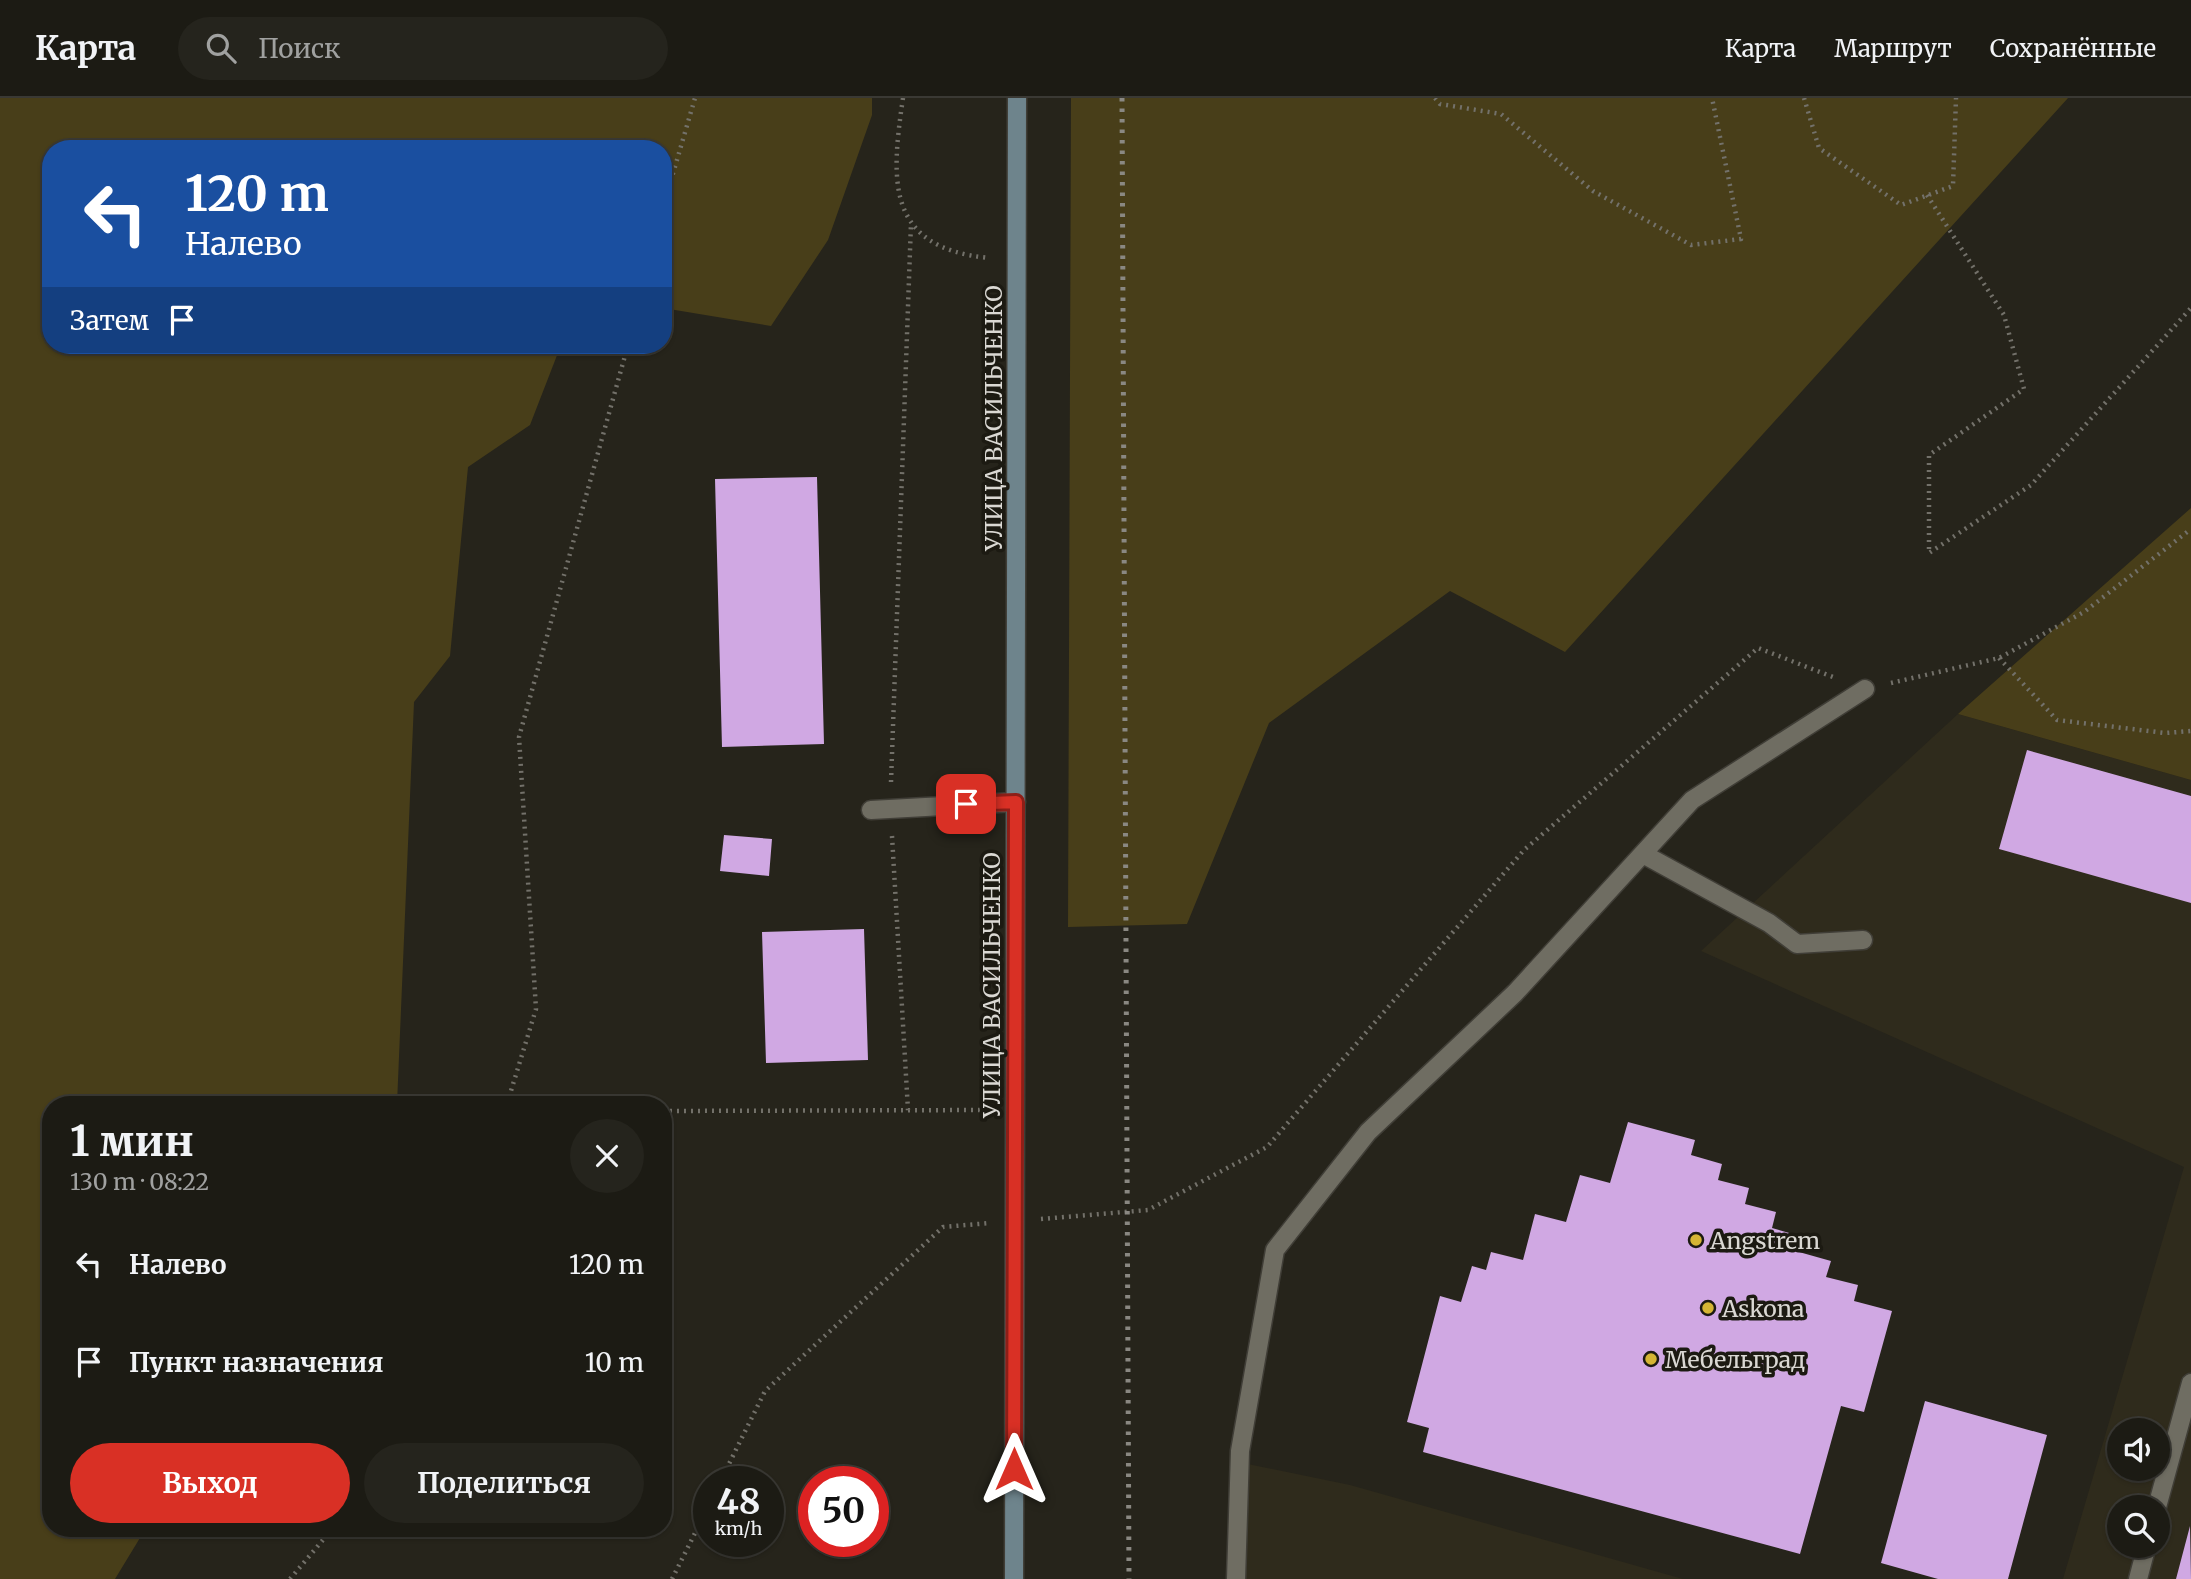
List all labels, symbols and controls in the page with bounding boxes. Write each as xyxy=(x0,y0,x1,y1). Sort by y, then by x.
search box xyxy=(178,17,668,80)
text: Карта xyxy=(35,28,136,69)
icon: search xyxy=(202,29,240,67)
text: Поиск xyxy=(258,32,341,65)
text: Карта xyxy=(1725,33,1796,64)
text: Маршрут xyxy=(1834,33,1952,64)
text: Сохранённые xyxy=(1990,33,2156,64)
text: 120 m xyxy=(185,163,329,224)
icon: left xyxy=(70,168,161,259)
text: Налево xyxy=(185,224,302,264)
street label: УЛИЦА ВАСИЛЬЧЕНКО xyxy=(979,285,1008,552)
icon: arrive xyxy=(163,301,201,339)
text: Затем xyxy=(70,304,149,337)
pin xyxy=(936,774,996,834)
icon: arrive xyxy=(947,785,985,823)
street label: УЛИЦА ВАСИЛЬЧЕНКО xyxy=(977,852,1006,1119)
text: 1 мин xyxy=(70,1115,194,1167)
button: close xyxy=(570,1119,644,1193)
text: 130 m · 08:22 xyxy=(70,1167,209,1196)
place label: Angstrem xyxy=(1709,1226,1820,1255)
marker: Angstrem xyxy=(1688,1232,1704,1248)
icon: left xyxy=(70,1245,108,1283)
text: Налево xyxy=(129,1248,227,1281)
text: 120 m xyxy=(569,1248,644,1281)
place label: Askona xyxy=(1721,1294,1804,1323)
marker: Askona xyxy=(1700,1300,1716,1316)
icon: arrive xyxy=(70,1343,108,1381)
place label: Мебельград xyxy=(1665,1345,1806,1374)
text: Пункт назначения xyxy=(129,1346,383,1379)
text: 10 m xyxy=(585,1346,644,1379)
marker: Мебельград xyxy=(1643,1351,1659,1367)
map controls xyxy=(2107,1418,2170,1558)
button: sound xyxy=(2107,1418,2170,1481)
position arrow xyxy=(977,1432,1051,1506)
button: Выход xyxy=(70,1443,350,1523)
button: Поделиться xyxy=(364,1443,644,1523)
speed limit sign: 50 xyxy=(798,1466,889,1557)
text: 48 xyxy=(717,1480,760,1524)
button: search xyxy=(2107,1495,2170,1558)
text: km/h xyxy=(715,1517,762,1540)

